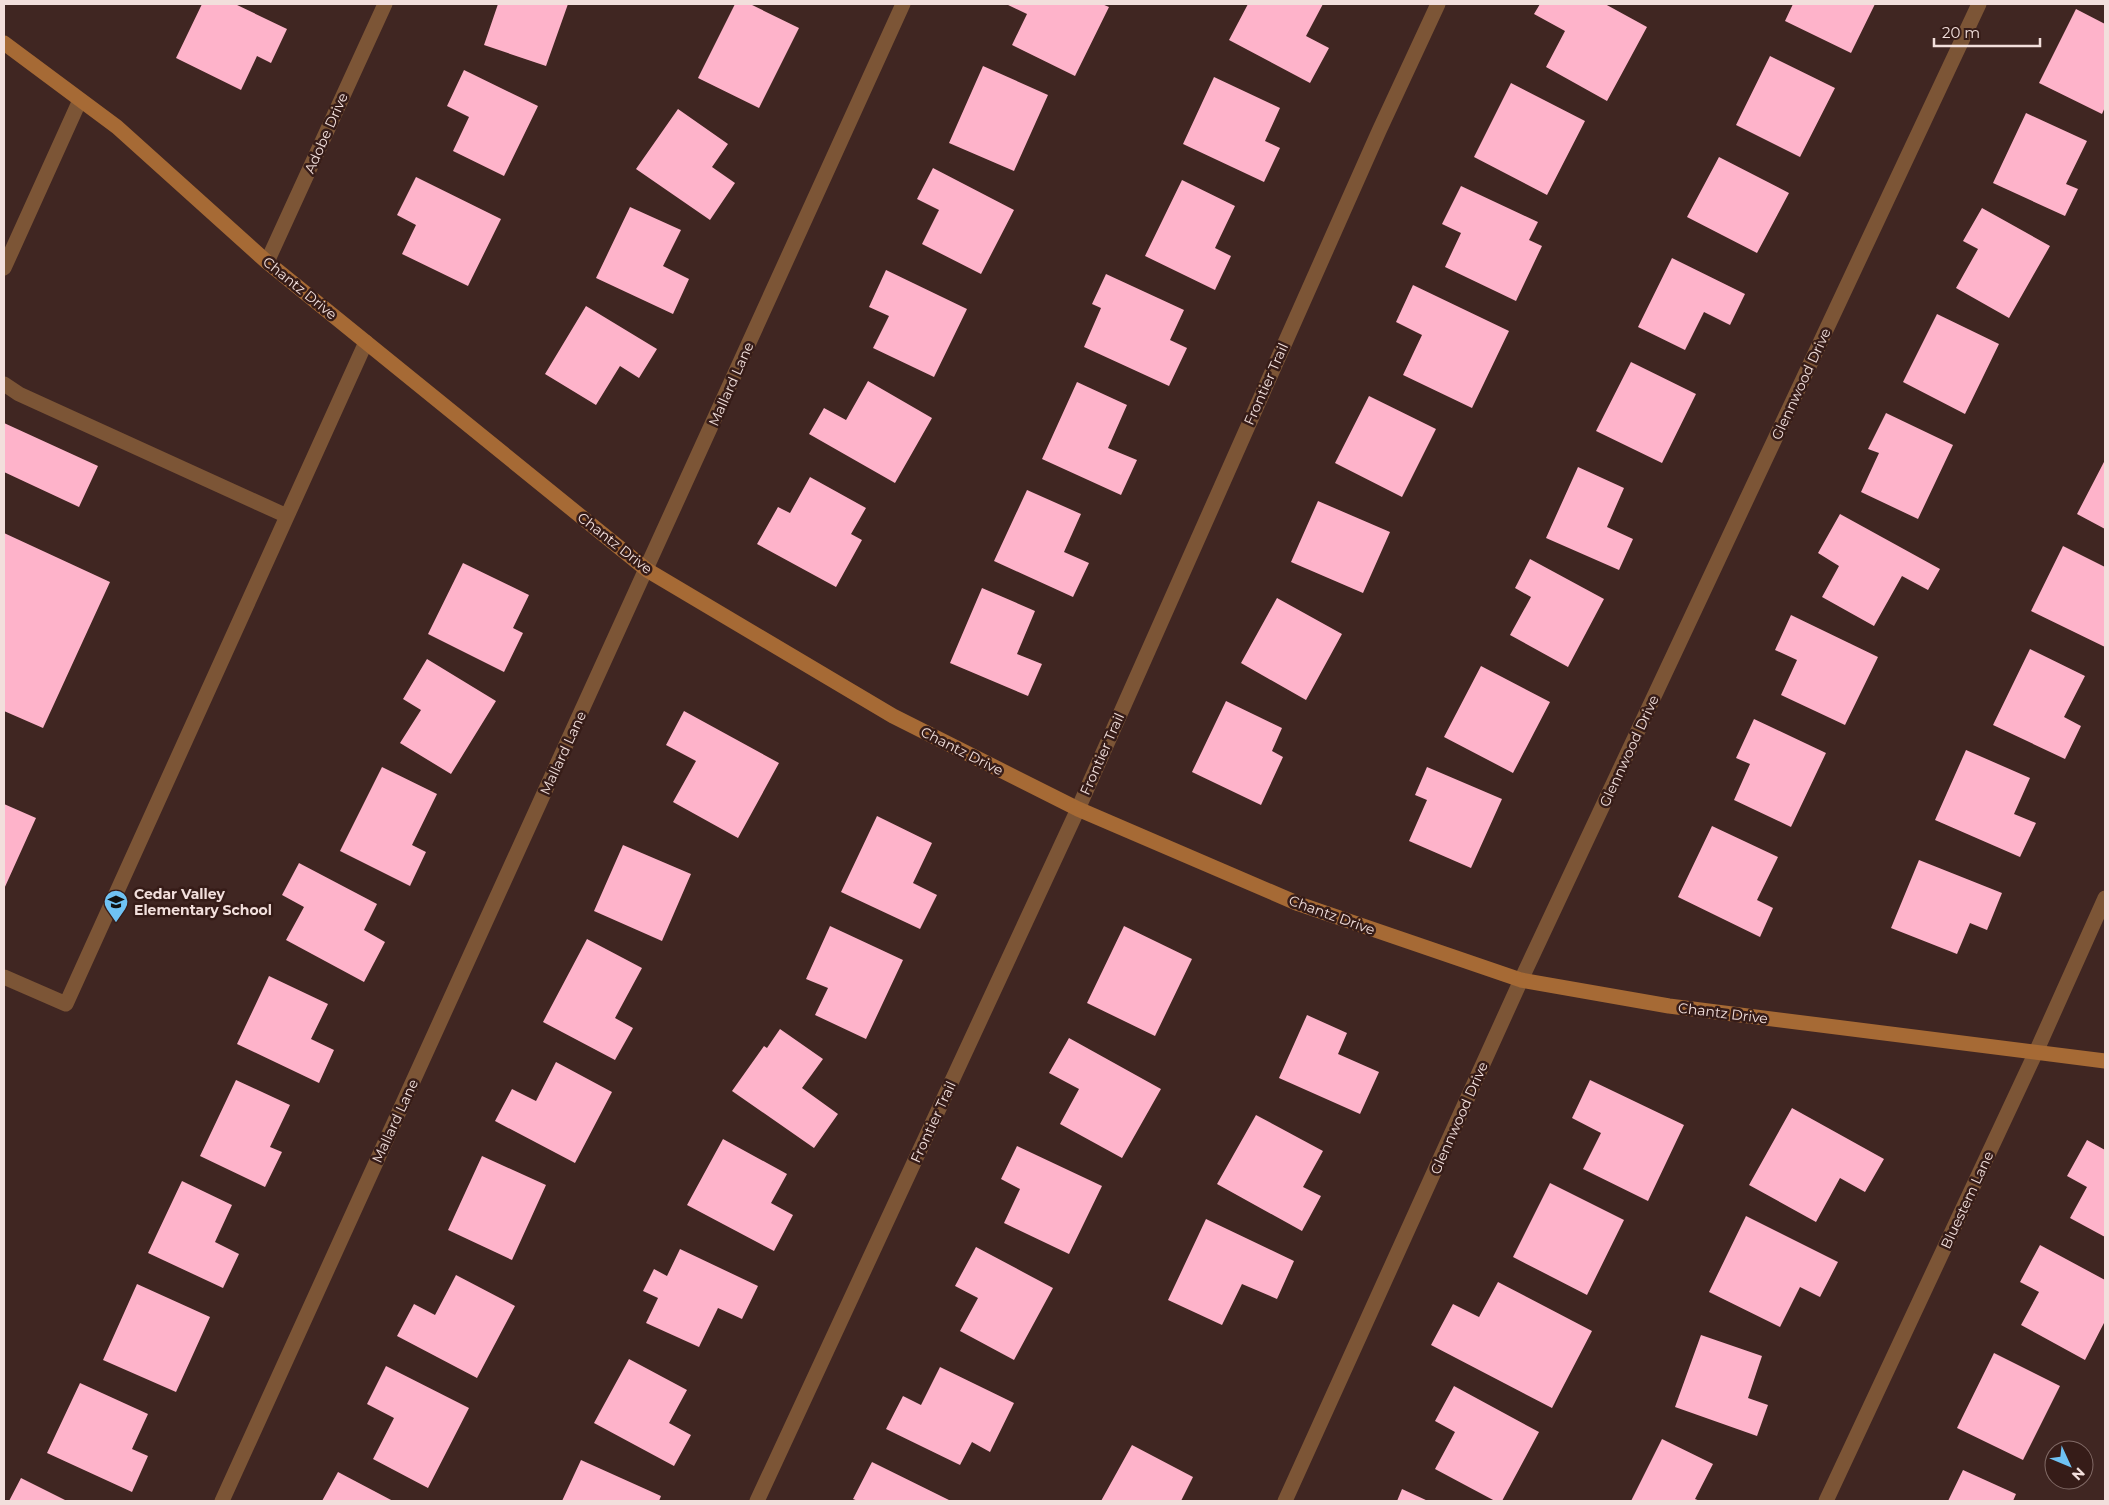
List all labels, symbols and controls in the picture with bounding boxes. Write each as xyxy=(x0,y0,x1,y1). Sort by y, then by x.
scale bar xyxy=(1934,15,2040,47)
text: 20 m xyxy=(1942,23,1980,42)
street label: Adobe Drive xyxy=(300,90,352,176)
street label: Chantz Drive xyxy=(259,253,341,323)
street label: Glennwood Drive xyxy=(1767,325,1835,443)
street label: Mallard Lane xyxy=(704,339,758,429)
street label: Frontier Trail xyxy=(1240,340,1292,428)
street label: Chantz Drive xyxy=(574,508,656,578)
street label: Glennwood Drive xyxy=(1595,692,1663,810)
street label: Mallard Lane xyxy=(536,708,590,798)
street label: Frontier Trail xyxy=(1076,710,1128,798)
street label: Chantz Drive xyxy=(918,722,1006,780)
place label: Cedar Valley Elementary School xyxy=(134,885,272,919)
school or university icon: Cedar Valley Elementary School xyxy=(103,889,129,923)
street label: Chantz Drive xyxy=(1286,891,1378,939)
street label: Chantz Drive xyxy=(1677,999,1769,1027)
street label: Glennwood Drive xyxy=(1426,1059,1492,1177)
street label: Mallard Lane xyxy=(368,1076,422,1166)
street label: Frontier Trail xyxy=(906,1078,960,1166)
street label: Bluestem Lane xyxy=(1936,1148,1998,1252)
north arrow xyxy=(2044,1440,2094,1490)
text: N xyxy=(2068,1464,2089,1484)

